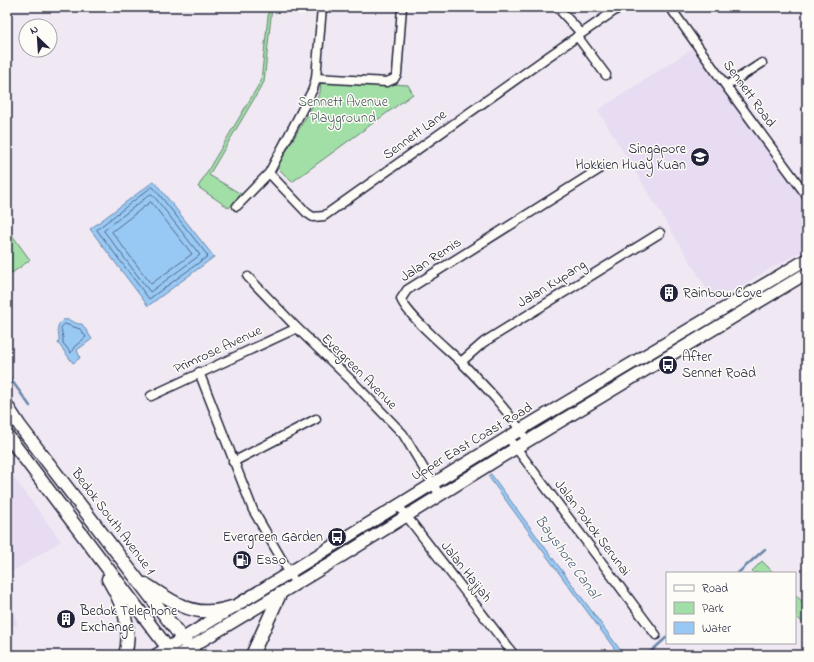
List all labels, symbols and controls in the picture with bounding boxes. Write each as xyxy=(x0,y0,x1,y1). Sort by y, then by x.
north arrow xyxy=(18,18,58,58)
text: N xyxy=(27,21,41,39)
street label: Sennett Road xyxy=(717,56,781,132)
park label: Sennett Avenue Playground xyxy=(298,92,389,130)
street label: Sennett Lane xyxy=(379,104,452,165)
place label: Singapore Hokkien Huay Kuan xyxy=(575,139,687,177)
school or university icon: Singapore Hokkien Huay Kuan xyxy=(689,146,711,168)
street label: Jalan Remis xyxy=(396,232,466,288)
street label: Jalan Kupang xyxy=(513,254,591,314)
building icon: Rainbow Cove xyxy=(658,282,680,304)
place label: Rainbow Cove xyxy=(683,283,763,304)
street label: Primrose Avenue xyxy=(170,320,266,380)
street label: Evergreen Avenue xyxy=(315,329,402,416)
place label: After Sennet Road xyxy=(682,347,756,384)
bus stop icon: After Sennet Road xyxy=(657,354,679,376)
street label: Upper East Coast Road xyxy=(408,397,537,487)
street label: Bedok South Avenue 1 xyxy=(65,463,161,580)
street label: Jalan Pokok Serunai xyxy=(549,475,635,581)
water label: Bayshore Canal xyxy=(528,511,606,606)
bus stop icon: Evergreen Garden xyxy=(326,526,348,548)
place label: Evergreen Garden xyxy=(223,527,323,549)
street label: Jalan Hajijah xyxy=(435,537,497,607)
fuel station icon: Esso xyxy=(231,549,253,571)
place label: Esso xyxy=(256,550,286,571)
legend xyxy=(666,572,796,644)
text: Road xyxy=(702,580,728,598)
text: Park xyxy=(702,600,724,618)
place label: Bedok Telephone Exchange xyxy=(79,601,178,639)
building icon: Bedok Telephone Exchange xyxy=(55,608,77,630)
text: Water xyxy=(702,620,731,638)

